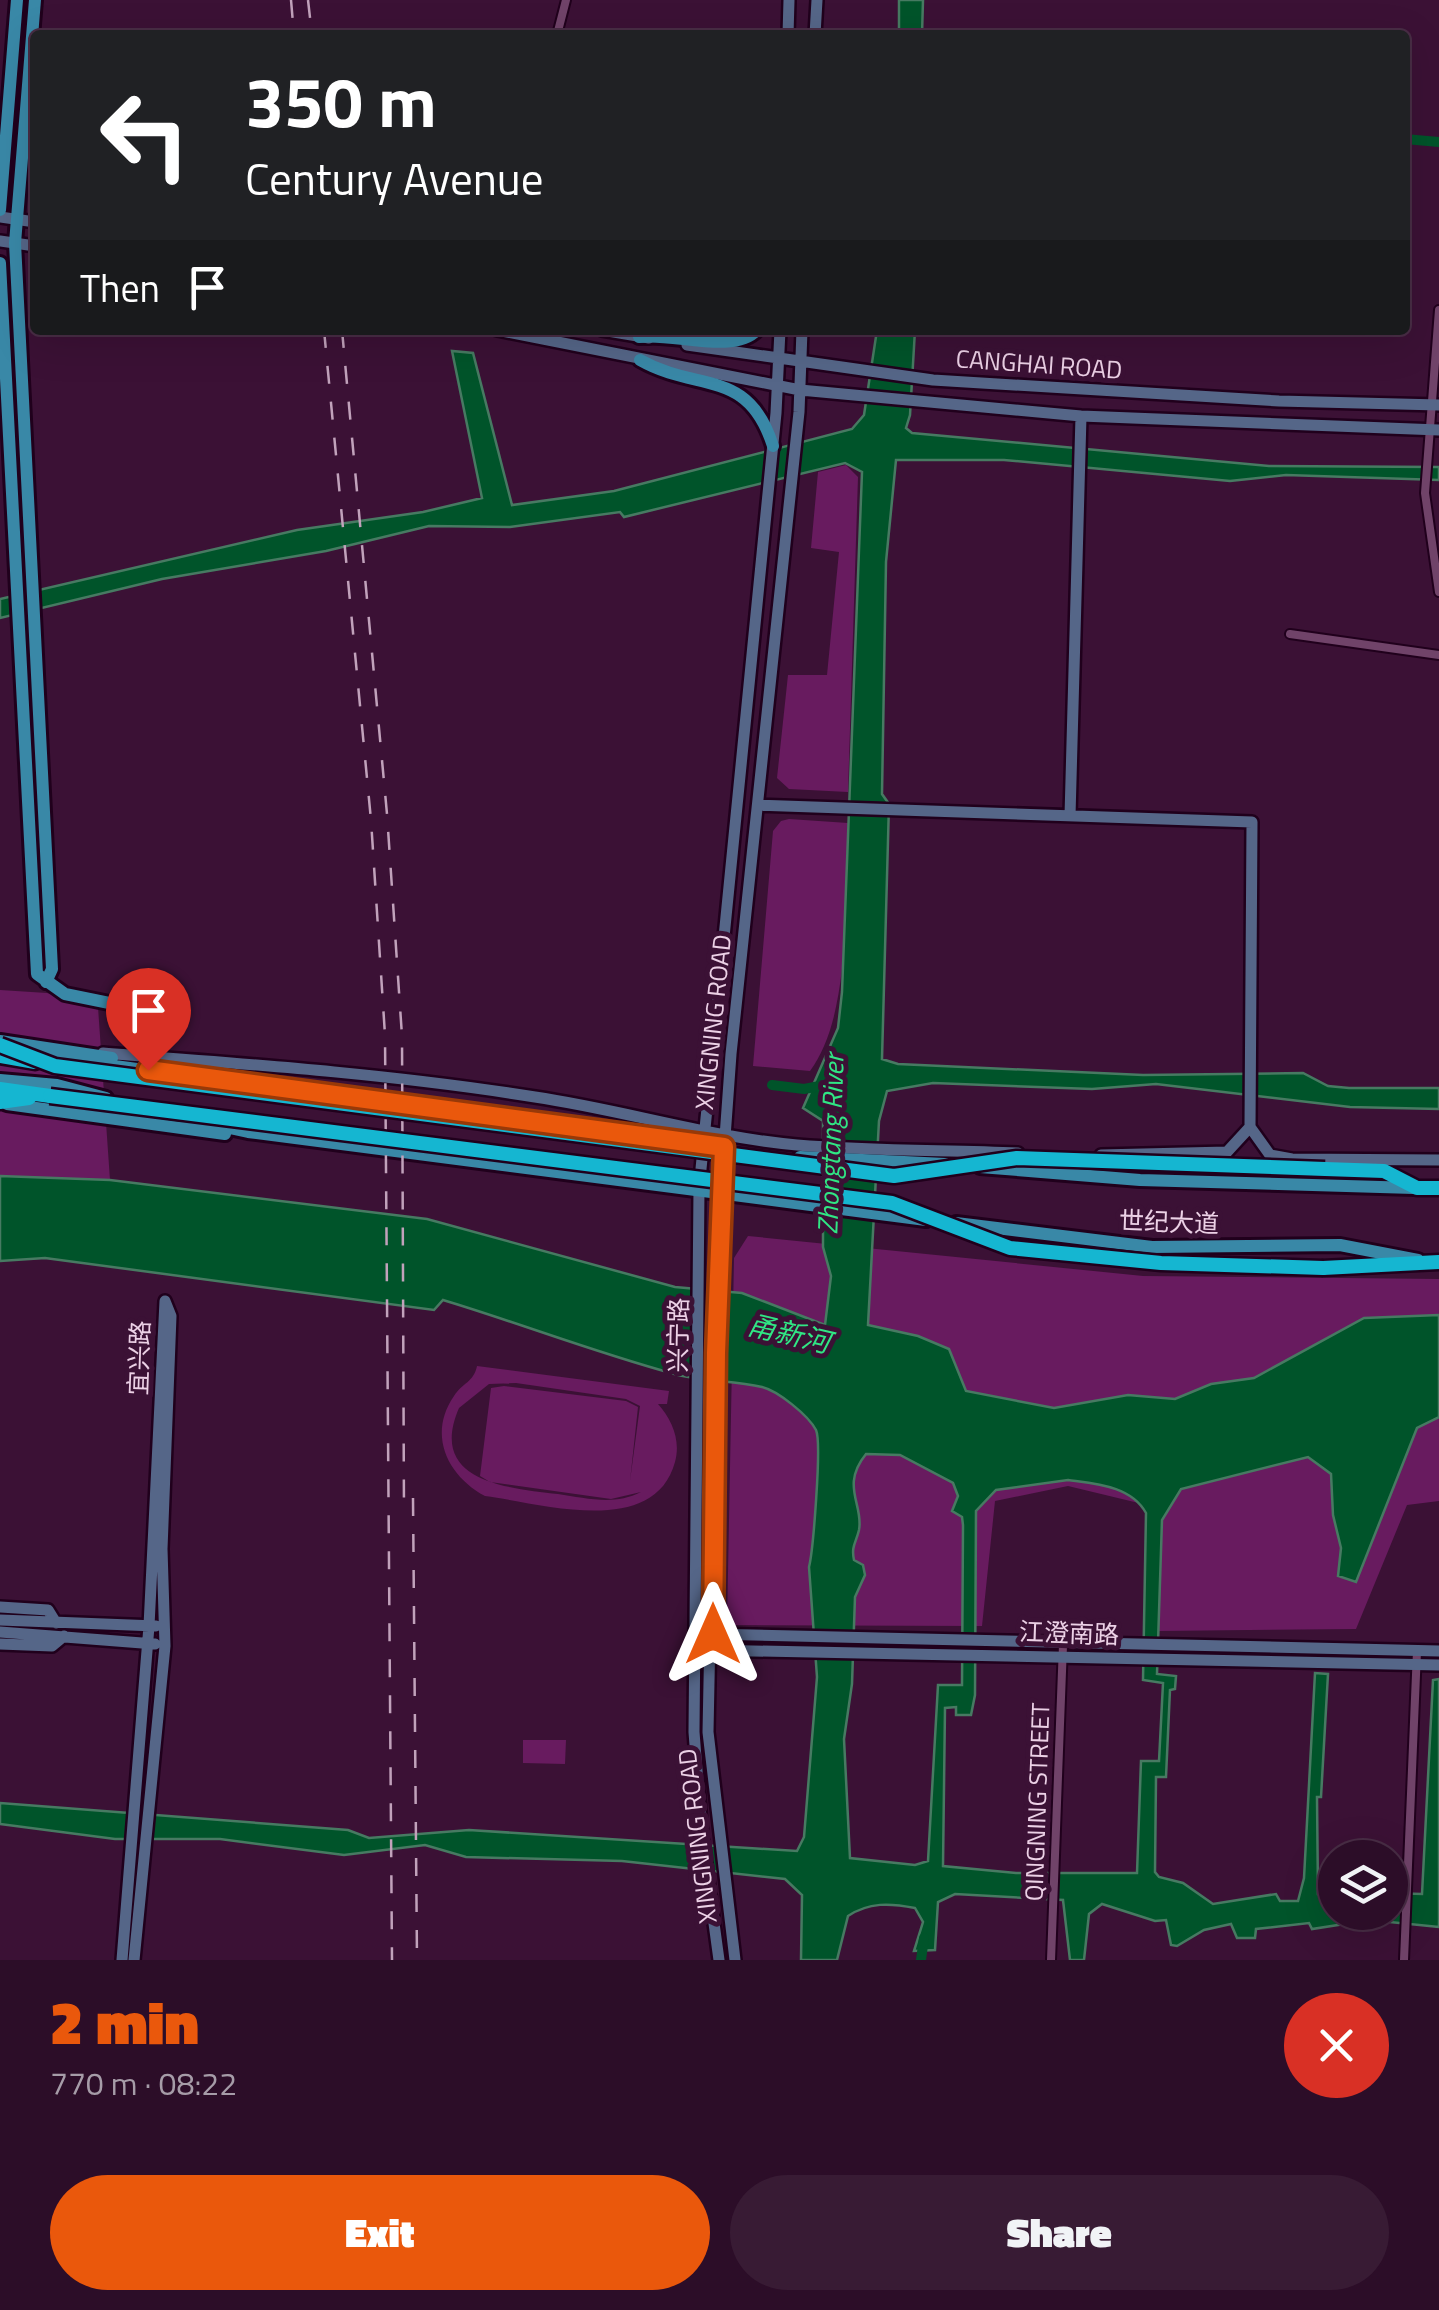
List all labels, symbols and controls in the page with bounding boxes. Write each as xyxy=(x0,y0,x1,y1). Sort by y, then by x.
text: 350 m xyxy=(245,48,437,154)
icon: left xyxy=(80,70,210,200)
text: Century Avenue xyxy=(245,144,543,212)
text: Then xyxy=(80,259,160,317)
icon: arrive xyxy=(180,260,235,315)
street label: CANGHAI ROAD xyxy=(954,339,1124,389)
street label: XINGNING ROAD xyxy=(685,933,741,1111)
pin xyxy=(106,968,191,1071)
icon: arrive xyxy=(121,983,176,1038)
water label: Zhongtang River xyxy=(805,1050,855,1235)
street label: 世纪大道 xyxy=(1118,1201,1220,1243)
street label: 兴宁路 xyxy=(658,1297,698,1373)
water label: 甬新河 xyxy=(743,1303,840,1365)
street label: 宜兴路 xyxy=(119,1320,159,1396)
position arrow xyxy=(661,1582,765,1686)
street label: 江澄南路 xyxy=(1018,1612,1120,1654)
street label: QINGNING STREET xyxy=(1015,1702,1059,1902)
street label: XINGNING ROAD xyxy=(667,1746,727,1926)
map controls xyxy=(1318,1840,1408,1930)
button: layers xyxy=(1318,1840,1408,1930)
text: 2 min xyxy=(50,1976,199,2067)
button: close xyxy=(1284,1993,1389,2098)
text: 770 m · 08:22 xyxy=(50,2059,237,2107)
button: Exit xyxy=(50,2175,710,2290)
button: Share xyxy=(730,2175,1389,2290)

